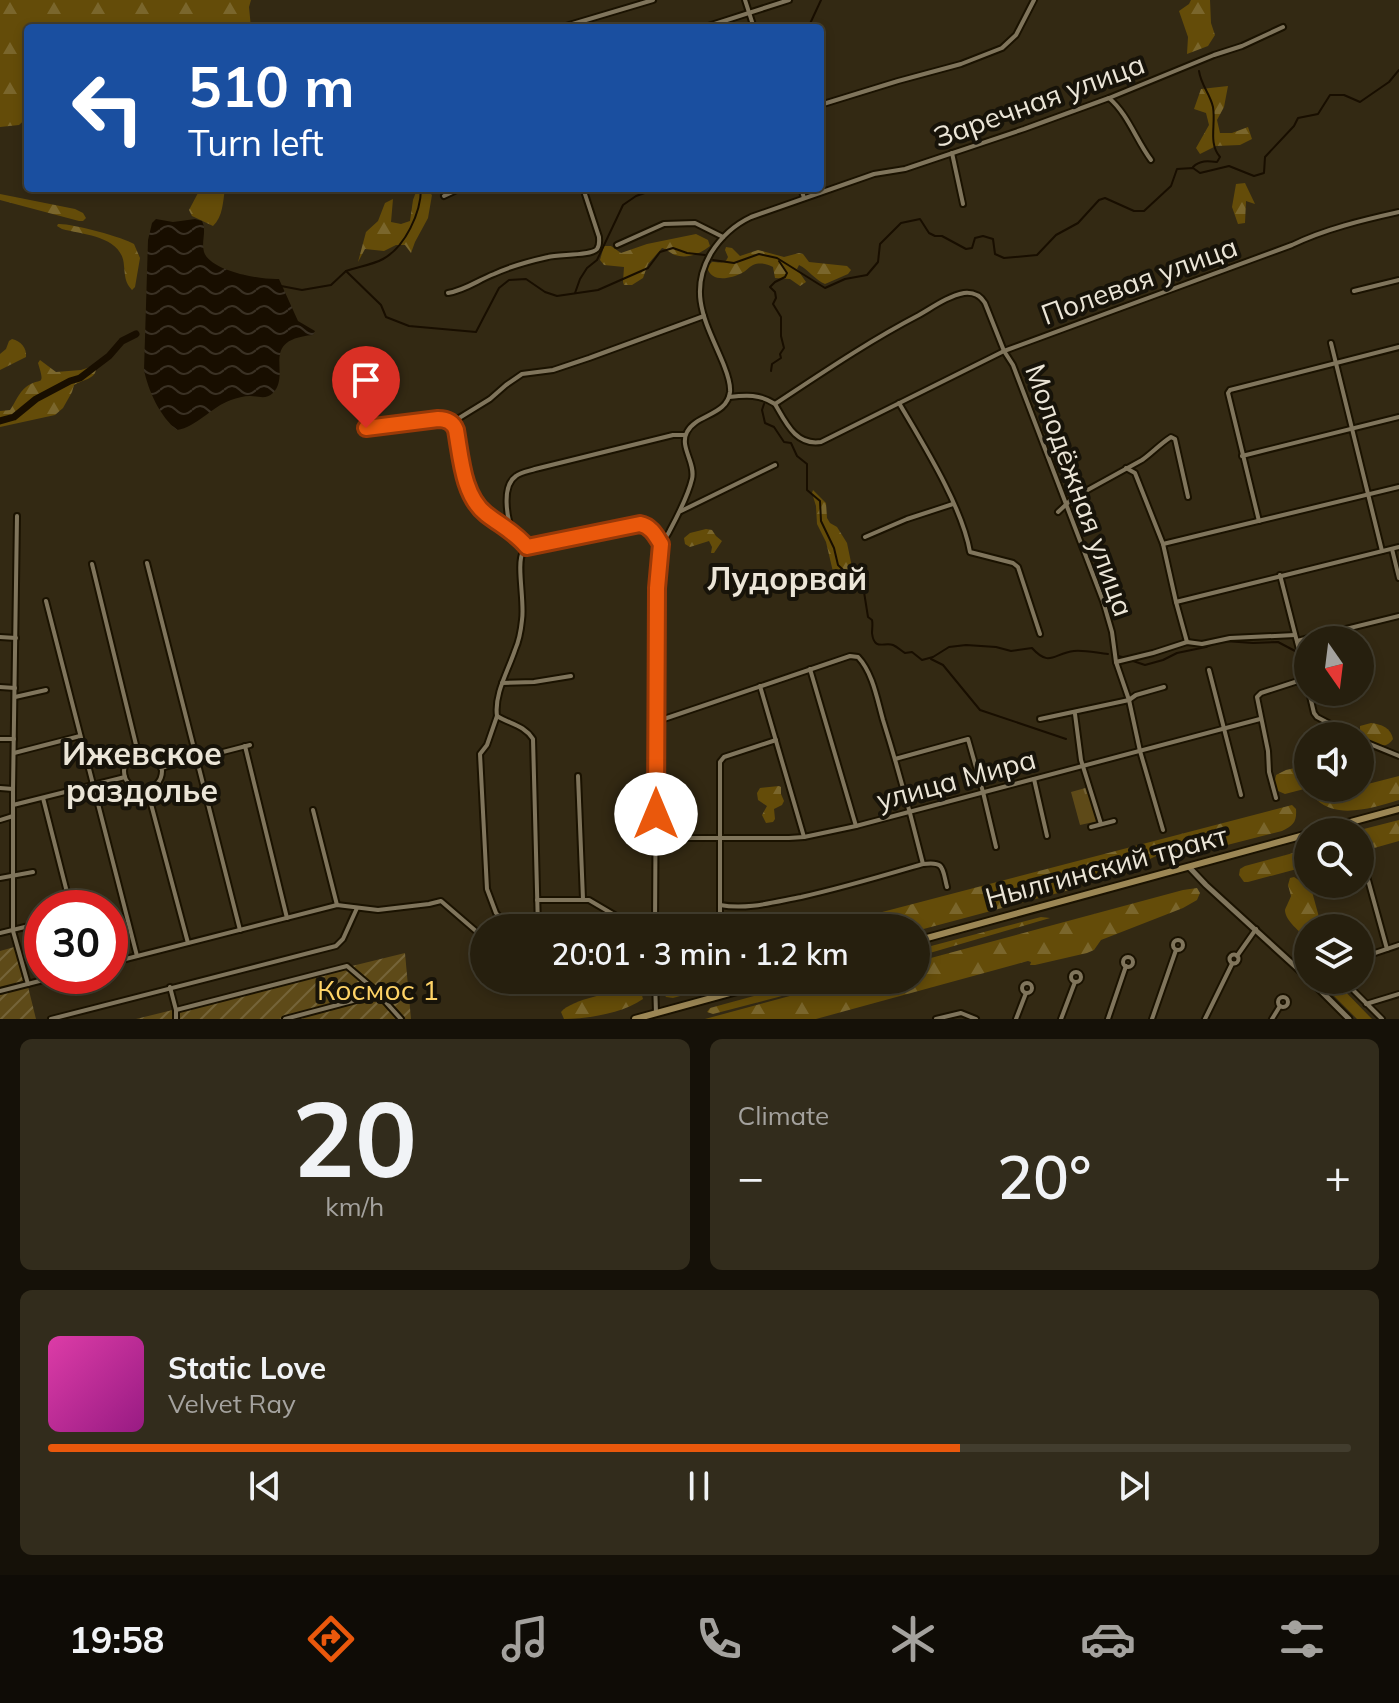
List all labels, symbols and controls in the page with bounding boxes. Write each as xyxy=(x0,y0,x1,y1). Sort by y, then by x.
street label: Заречная улица xyxy=(929,46,1149,154)
text: 510 m xyxy=(188,51,355,121)
icon: left xyxy=(56,56,160,160)
text: Turn left xyxy=(188,120,324,165)
street label: Полевая улица xyxy=(1036,228,1242,332)
pin xyxy=(332,346,400,428)
icon: arrive xyxy=(344,358,388,402)
street label: Молодёжная улица xyxy=(1018,359,1142,621)
district label: Лудорвай xyxy=(707,558,867,598)
north arrow xyxy=(1294,626,1374,706)
map controls xyxy=(1294,626,1374,994)
button: sound xyxy=(1294,722,1374,802)
district label: Ижевское раздолье xyxy=(62,733,222,810)
street label: улица Мира xyxy=(872,741,1040,817)
position arrow xyxy=(614,772,698,856)
street label: Нылгинский тракт xyxy=(981,817,1231,915)
button: search xyxy=(1294,818,1374,898)
speed limit sign: 30 xyxy=(24,890,128,994)
button: layers xyxy=(1294,914,1374,994)
text: 20:01 · 3 min · 1.2 km xyxy=(551,935,849,973)
park label: Космос 1 xyxy=(317,972,439,1007)
text: 20 xyxy=(292,1072,417,1203)
text: Climate xyxy=(738,1099,829,1132)
text: 20° xyxy=(997,1139,1092,1214)
text: − xyxy=(738,1149,764,1204)
text: + xyxy=(1325,1149,1351,1204)
text: km/h xyxy=(325,1190,384,1223)
text: Static Love xyxy=(168,1349,326,1387)
text: Velvet Ray xyxy=(168,1387,296,1420)
icon: previous xyxy=(243,1464,287,1508)
icon: pause xyxy=(677,1464,721,1508)
icon: next xyxy=(1112,1464,1156,1508)
icon: directions xyxy=(303,1611,359,1667)
icon: music xyxy=(497,1611,553,1667)
icon: phone xyxy=(691,1611,747,1667)
icon: climate xyxy=(885,1611,941,1667)
icon: car xyxy=(1080,1611,1136,1667)
icon: filters xyxy=(1274,1611,1330,1667)
text: 19:58 xyxy=(69,1617,164,1662)

